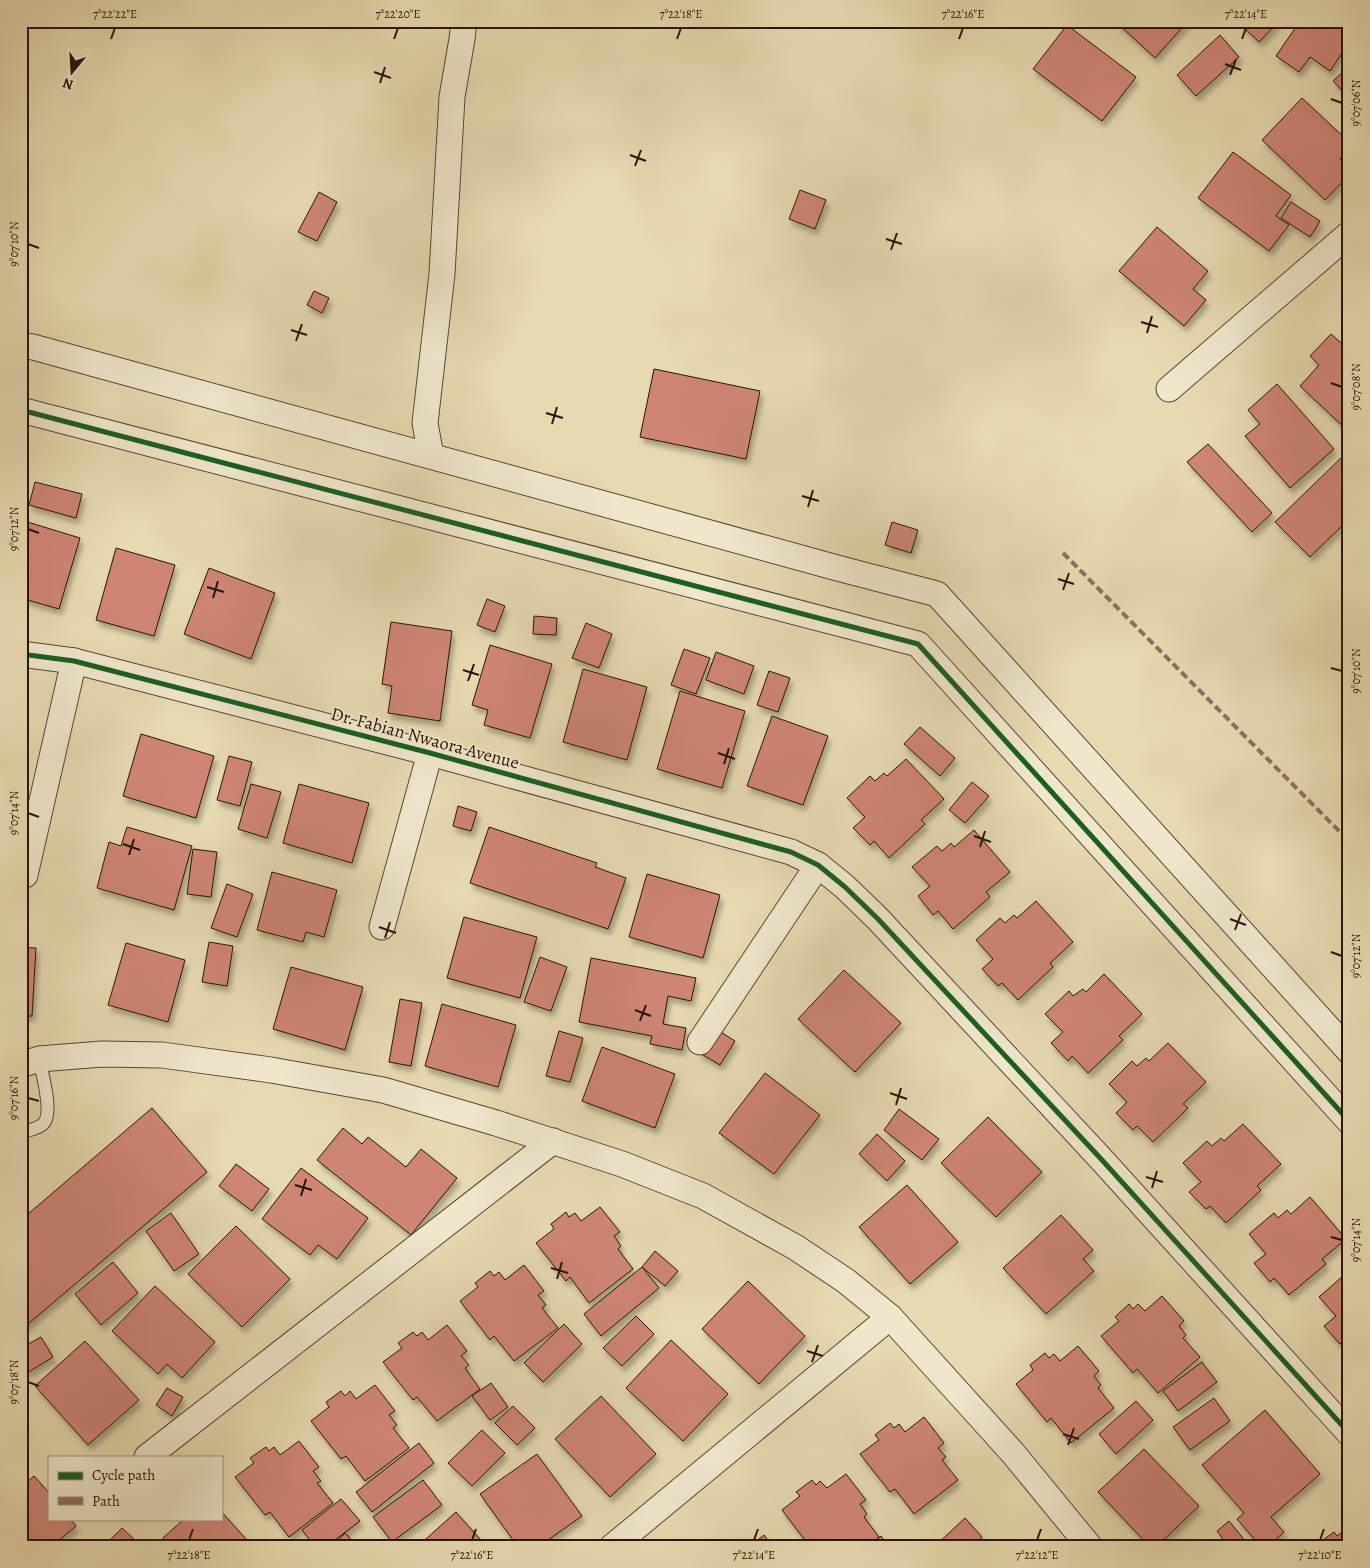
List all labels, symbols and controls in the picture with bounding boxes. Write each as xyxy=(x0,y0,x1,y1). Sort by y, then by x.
text: 7°22'22"E xyxy=(93,6,137,22)
text: 7°22'20"E xyxy=(376,6,420,22)
text: 7°22'18"E xyxy=(660,6,702,22)
text: 7°22'16"E xyxy=(942,6,984,22)
text: 7°22'14"E xyxy=(1225,6,1267,22)
north arrow xyxy=(48,48,98,98)
text: N xyxy=(60,73,76,94)
text: 9°07'06"N xyxy=(1348,79,1364,126)
text: 9°07'10"N xyxy=(6,221,22,267)
text: 9°07'08"N xyxy=(1348,363,1364,411)
text: 9°07'12"N xyxy=(6,506,22,551)
text: 9°07'10"N xyxy=(1348,648,1364,694)
street label: Dr. Fabian Nwaora Avenue xyxy=(328,701,522,775)
text: 9°07'14"N xyxy=(6,790,22,835)
text: 9°07'12"N xyxy=(1348,933,1364,978)
text: 9°07'16"N xyxy=(6,1075,22,1120)
text: 9°07'14"N xyxy=(1348,1217,1364,1262)
text: 9°07'18"N xyxy=(6,1359,22,1404)
legend xyxy=(48,1456,222,1520)
text: Cycle path xyxy=(92,1465,155,1485)
text: Path xyxy=(92,1491,120,1511)
text: 7°22'18"E xyxy=(168,1547,210,1563)
text: 7°22'16"E xyxy=(451,1547,493,1563)
text: 7°22'14"E xyxy=(733,1547,775,1563)
text: 7°22'12"E xyxy=(1016,1547,1058,1563)
text: 7°22'10"E xyxy=(1298,1547,1342,1563)

